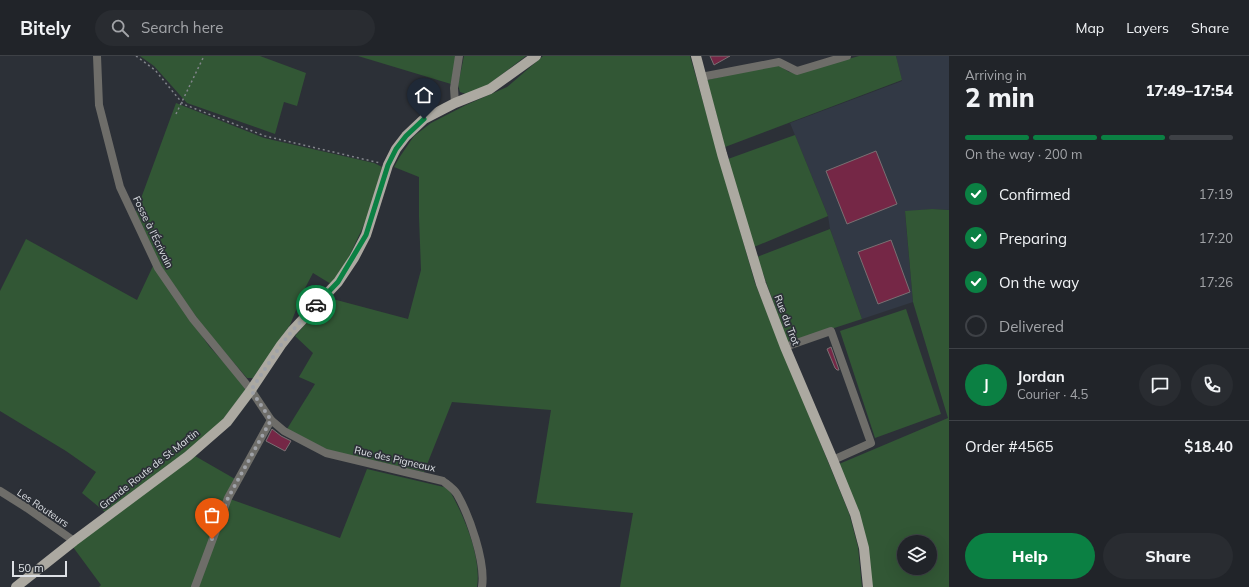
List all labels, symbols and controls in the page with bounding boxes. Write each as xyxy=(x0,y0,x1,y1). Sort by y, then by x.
search box xyxy=(95,10,375,46)
text: Bitely xyxy=(20,16,71,40)
icon: search xyxy=(109,17,131,39)
text: Search here xyxy=(141,18,223,37)
text: Map xyxy=(1075,19,1104,37)
text: Layers xyxy=(1126,19,1169,37)
text: Share xyxy=(1191,19,1229,37)
text: Arriving in xyxy=(965,67,1027,83)
pin xyxy=(407,78,441,119)
text: 2 min xyxy=(965,81,1035,114)
text: 17:49–17:54 xyxy=(1146,81,1233,100)
icon: home xyxy=(413,84,435,106)
text: On the way · 200 m xyxy=(965,146,1082,162)
icon: check xyxy=(965,183,987,205)
text: Confirmed xyxy=(999,185,1070,204)
text: 17:19 xyxy=(1199,186,1233,202)
street label: Fosse à l'Écrivain xyxy=(130,194,176,270)
icon: check xyxy=(965,227,987,249)
text: Preparing xyxy=(999,229,1067,248)
text: 17:20 xyxy=(1199,230,1233,246)
icon: check xyxy=(965,271,987,293)
text: On the way xyxy=(999,273,1079,292)
text: 17:26 xyxy=(1199,274,1233,290)
courier xyxy=(296,285,336,325)
street label: Rue du Trot xyxy=(771,293,803,348)
icon: car xyxy=(305,294,327,316)
text: Delivered xyxy=(999,317,1064,336)
button: chat xyxy=(1139,364,1181,406)
button: phone xyxy=(1191,364,1233,406)
text: Jordan xyxy=(1017,367,1065,386)
text: J xyxy=(983,375,989,394)
text: Courier · 4.5 xyxy=(1017,386,1088,402)
street label: Grande Route de St Martin xyxy=(96,426,202,512)
text: Order #4565 xyxy=(965,437,1053,456)
text: $18.40 xyxy=(1184,437,1233,456)
street label: Rue des Pigneaux xyxy=(353,443,438,475)
street label: Les Routeurs xyxy=(15,486,71,530)
pin xyxy=(195,498,229,539)
icon: bag xyxy=(201,504,223,526)
button: Help xyxy=(965,533,1095,579)
button: Share xyxy=(1103,533,1233,579)
map controls xyxy=(897,535,937,575)
button: layers xyxy=(897,535,937,575)
scale bar xyxy=(12,559,67,578)
text: 50 m xyxy=(18,561,44,575)

